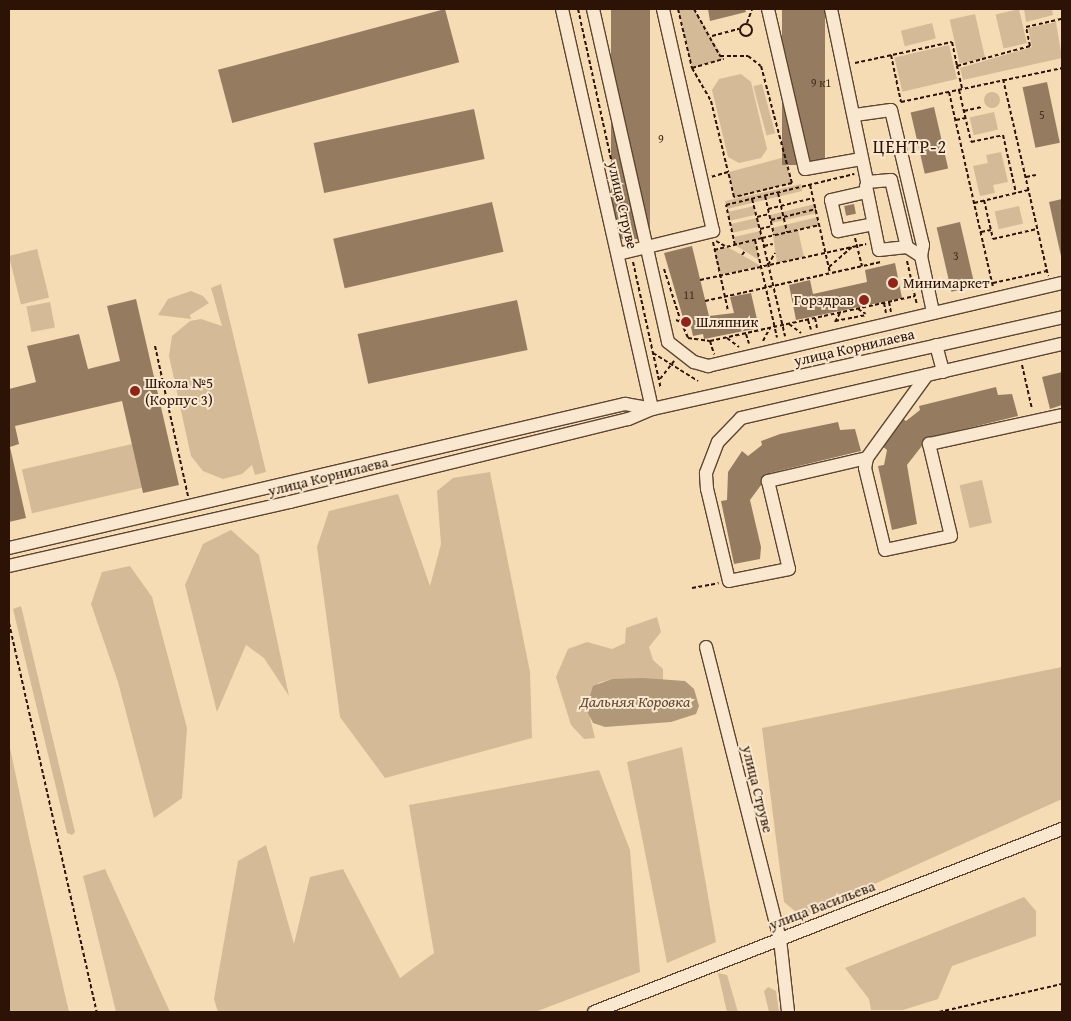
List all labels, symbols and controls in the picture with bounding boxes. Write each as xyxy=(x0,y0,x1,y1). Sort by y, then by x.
house number: 9 к1 xyxy=(811,76,831,90)
house number: 5 xyxy=(1039,108,1045,122)
house number: 9 xyxy=(658,132,664,146)
district label: ЦЕНТР-2 xyxy=(872,136,948,158)
street label: улица Струве xyxy=(604,159,642,251)
house number: 3 xyxy=(953,249,959,263)
place label: Минимаркет xyxy=(903,274,989,292)
marker: Минимаркет xyxy=(887,277,899,289)
house number: 11 xyxy=(683,288,695,302)
place label: Горздрав xyxy=(794,291,854,309)
marker: Горздрав xyxy=(858,294,870,306)
place label: Шляпник xyxy=(696,313,758,331)
marker: Шляпник xyxy=(680,316,692,328)
street label: улица Корнилаева xyxy=(792,324,916,370)
place label: Школа №5 (Корпус 3) xyxy=(145,373,213,408)
marker: Школа №5 (Корпус 3) xyxy=(129,385,141,397)
street label: улица Корнилаева xyxy=(266,452,390,500)
water label: Дальняя Коровка xyxy=(580,691,690,711)
street label: улица Струве xyxy=(738,744,778,834)
street label: улица Васильева xyxy=(767,877,877,933)

